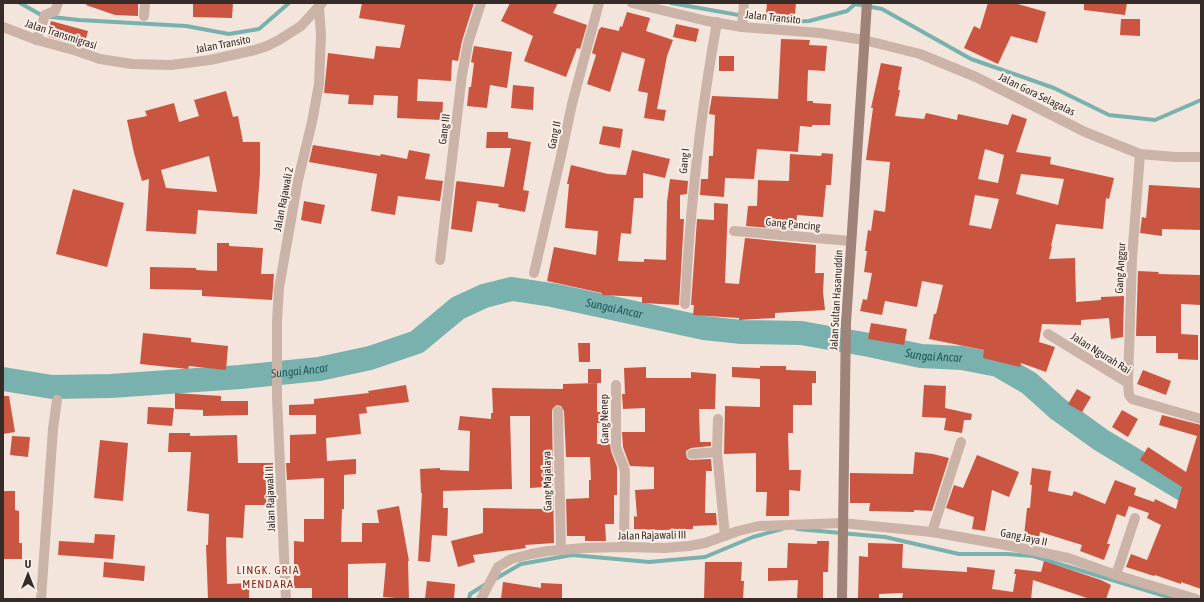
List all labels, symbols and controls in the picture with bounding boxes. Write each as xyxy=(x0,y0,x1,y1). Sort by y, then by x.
street label: Jalan Transito xyxy=(745,8,801,26)
street label: Jalan Transmigrasi xyxy=(24,17,98,51)
street label: Jalan Transito xyxy=(194,33,252,55)
street label: Jalan Gora Selagalas xyxy=(997,70,1077,118)
street label: Gang III xyxy=(436,113,452,145)
street label: Gang II xyxy=(545,120,563,150)
street label: Gang I xyxy=(677,148,691,174)
street label: Jalan Rajawali 2 xyxy=(271,166,295,232)
street label: Gang Pancing xyxy=(765,216,821,232)
street label: Gang Anggur xyxy=(1113,241,1127,294)
street label: Jalan Sultan Hasanuddin xyxy=(827,249,845,351)
water label: Sungai Ancar xyxy=(584,295,644,322)
street label: Jalan Ngurah Rai xyxy=(1069,330,1133,376)
water label: Sungai Ancar xyxy=(903,346,963,365)
water label: Sungai Ancar xyxy=(269,360,330,381)
street label: Gang Nenep xyxy=(598,394,610,444)
street label: Gang Majalaya xyxy=(540,451,554,511)
street label: Jalan Rajawali II xyxy=(263,466,277,532)
street label: Gang Jaya II xyxy=(999,526,1049,548)
street label: Jalan Rajawali III xyxy=(618,528,686,542)
north arrow xyxy=(8,554,48,594)
text: U xyxy=(25,558,31,570)
district label: LINGK. GRIA MENDARA xyxy=(236,563,300,591)

